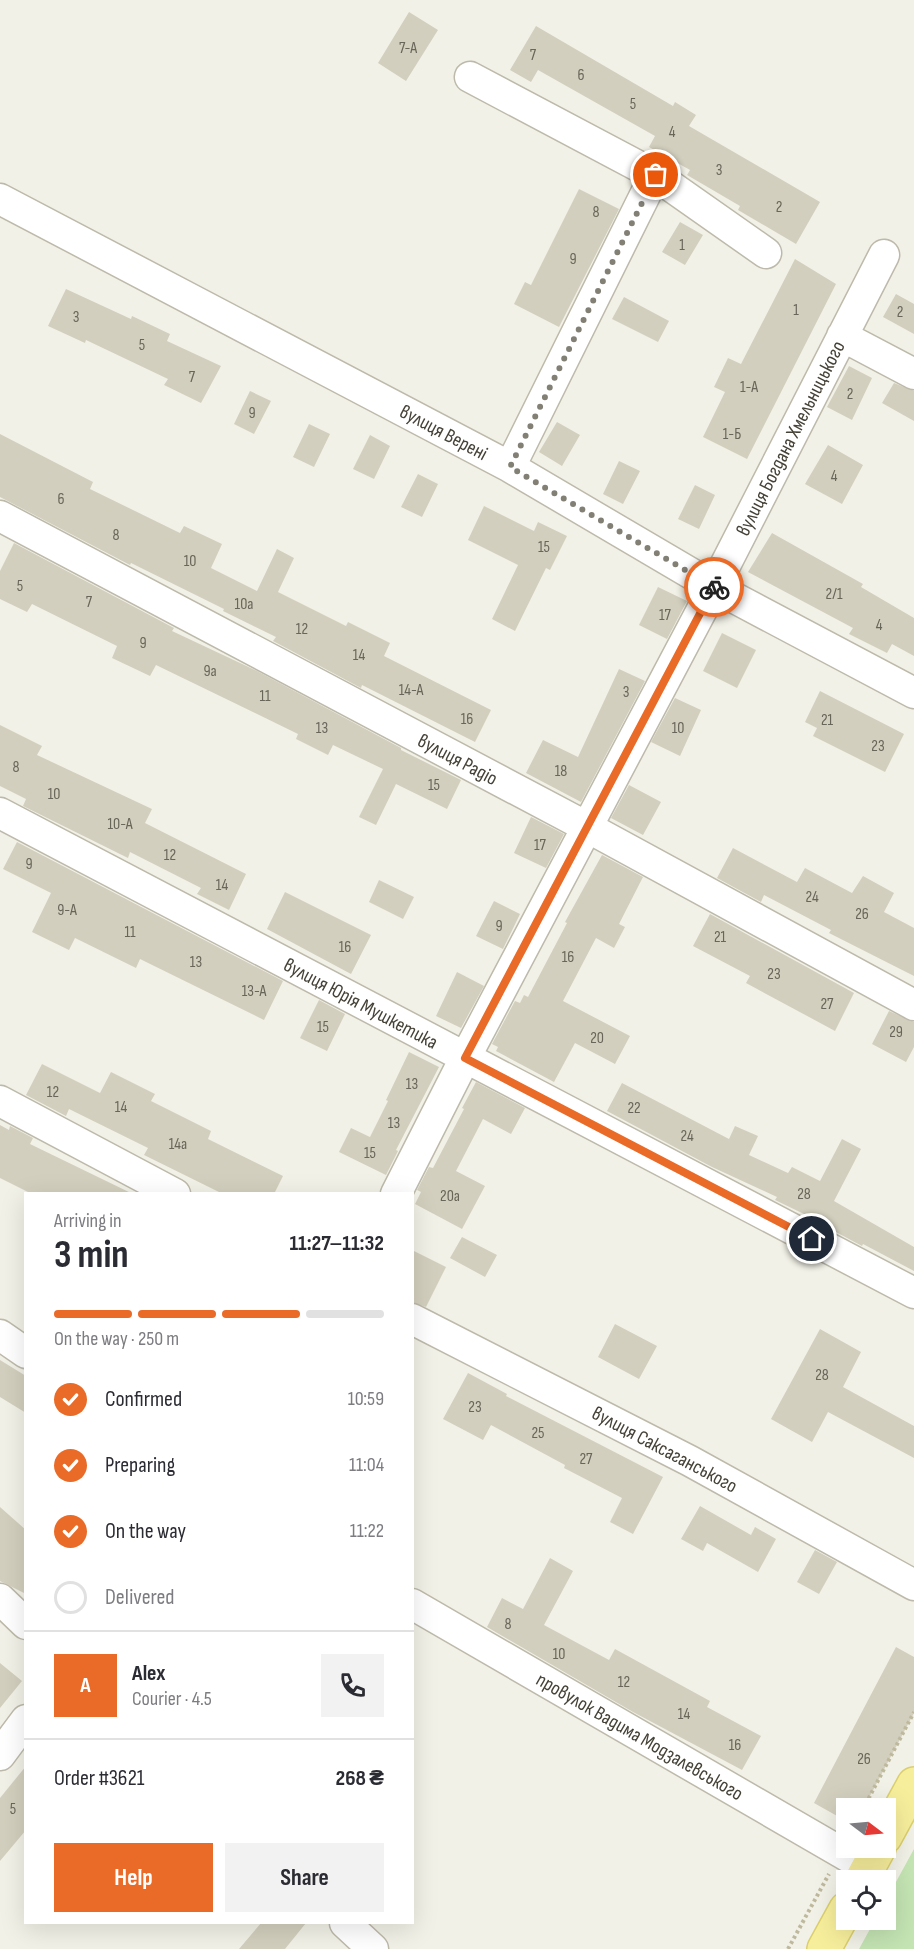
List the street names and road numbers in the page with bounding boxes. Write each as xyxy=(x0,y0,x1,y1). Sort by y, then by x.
street label: вулиця Богдана Хмельницького xyxy=(731,337,851,540)
street label: вулиця Верені xyxy=(396,400,492,466)
street label: вулиця Радіо xyxy=(414,729,502,791)
street label: вулиця Юрія Мушкетика xyxy=(279,953,442,1055)
street label: вулиця Саксаганського xyxy=(588,1401,741,1498)
street label: провулок Вадима Модзалевського xyxy=(532,1668,747,1806)

